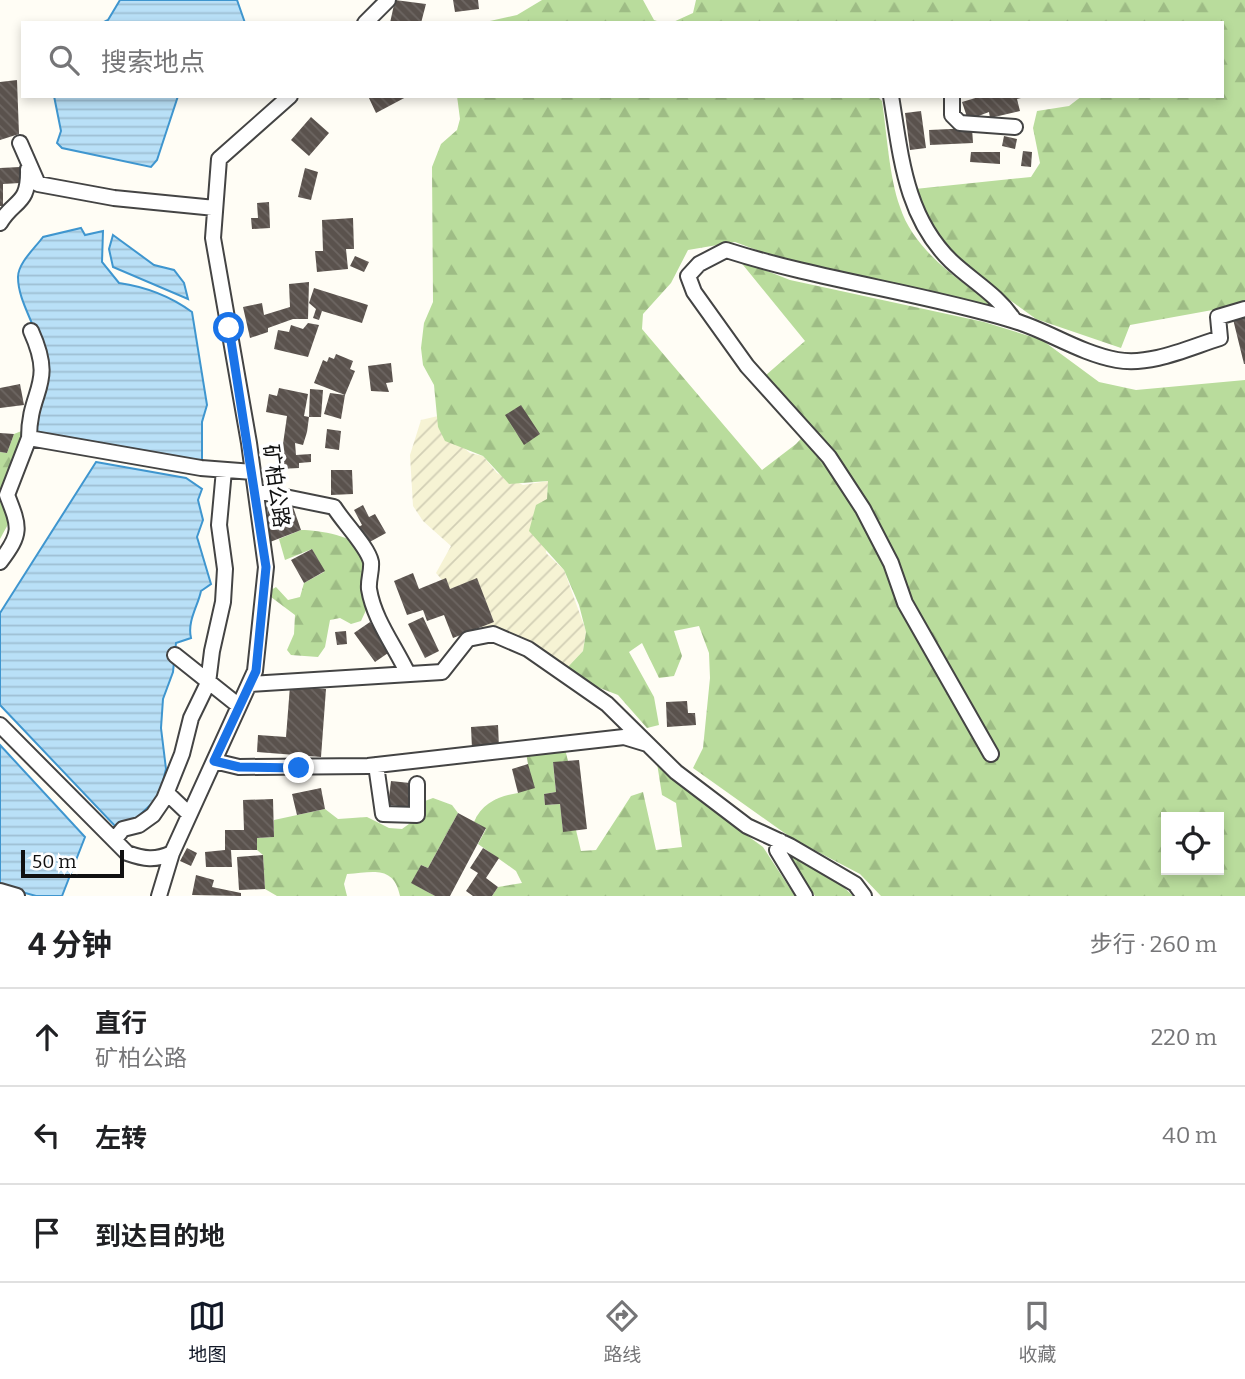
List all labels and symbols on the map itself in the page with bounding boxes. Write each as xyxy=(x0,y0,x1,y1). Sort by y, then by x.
route start xyxy=(213,312,244,343)
street label: 矿柏公路 xyxy=(257,443,295,529)
route end xyxy=(283,752,314,783)
scale bar xyxy=(21,847,124,879)

